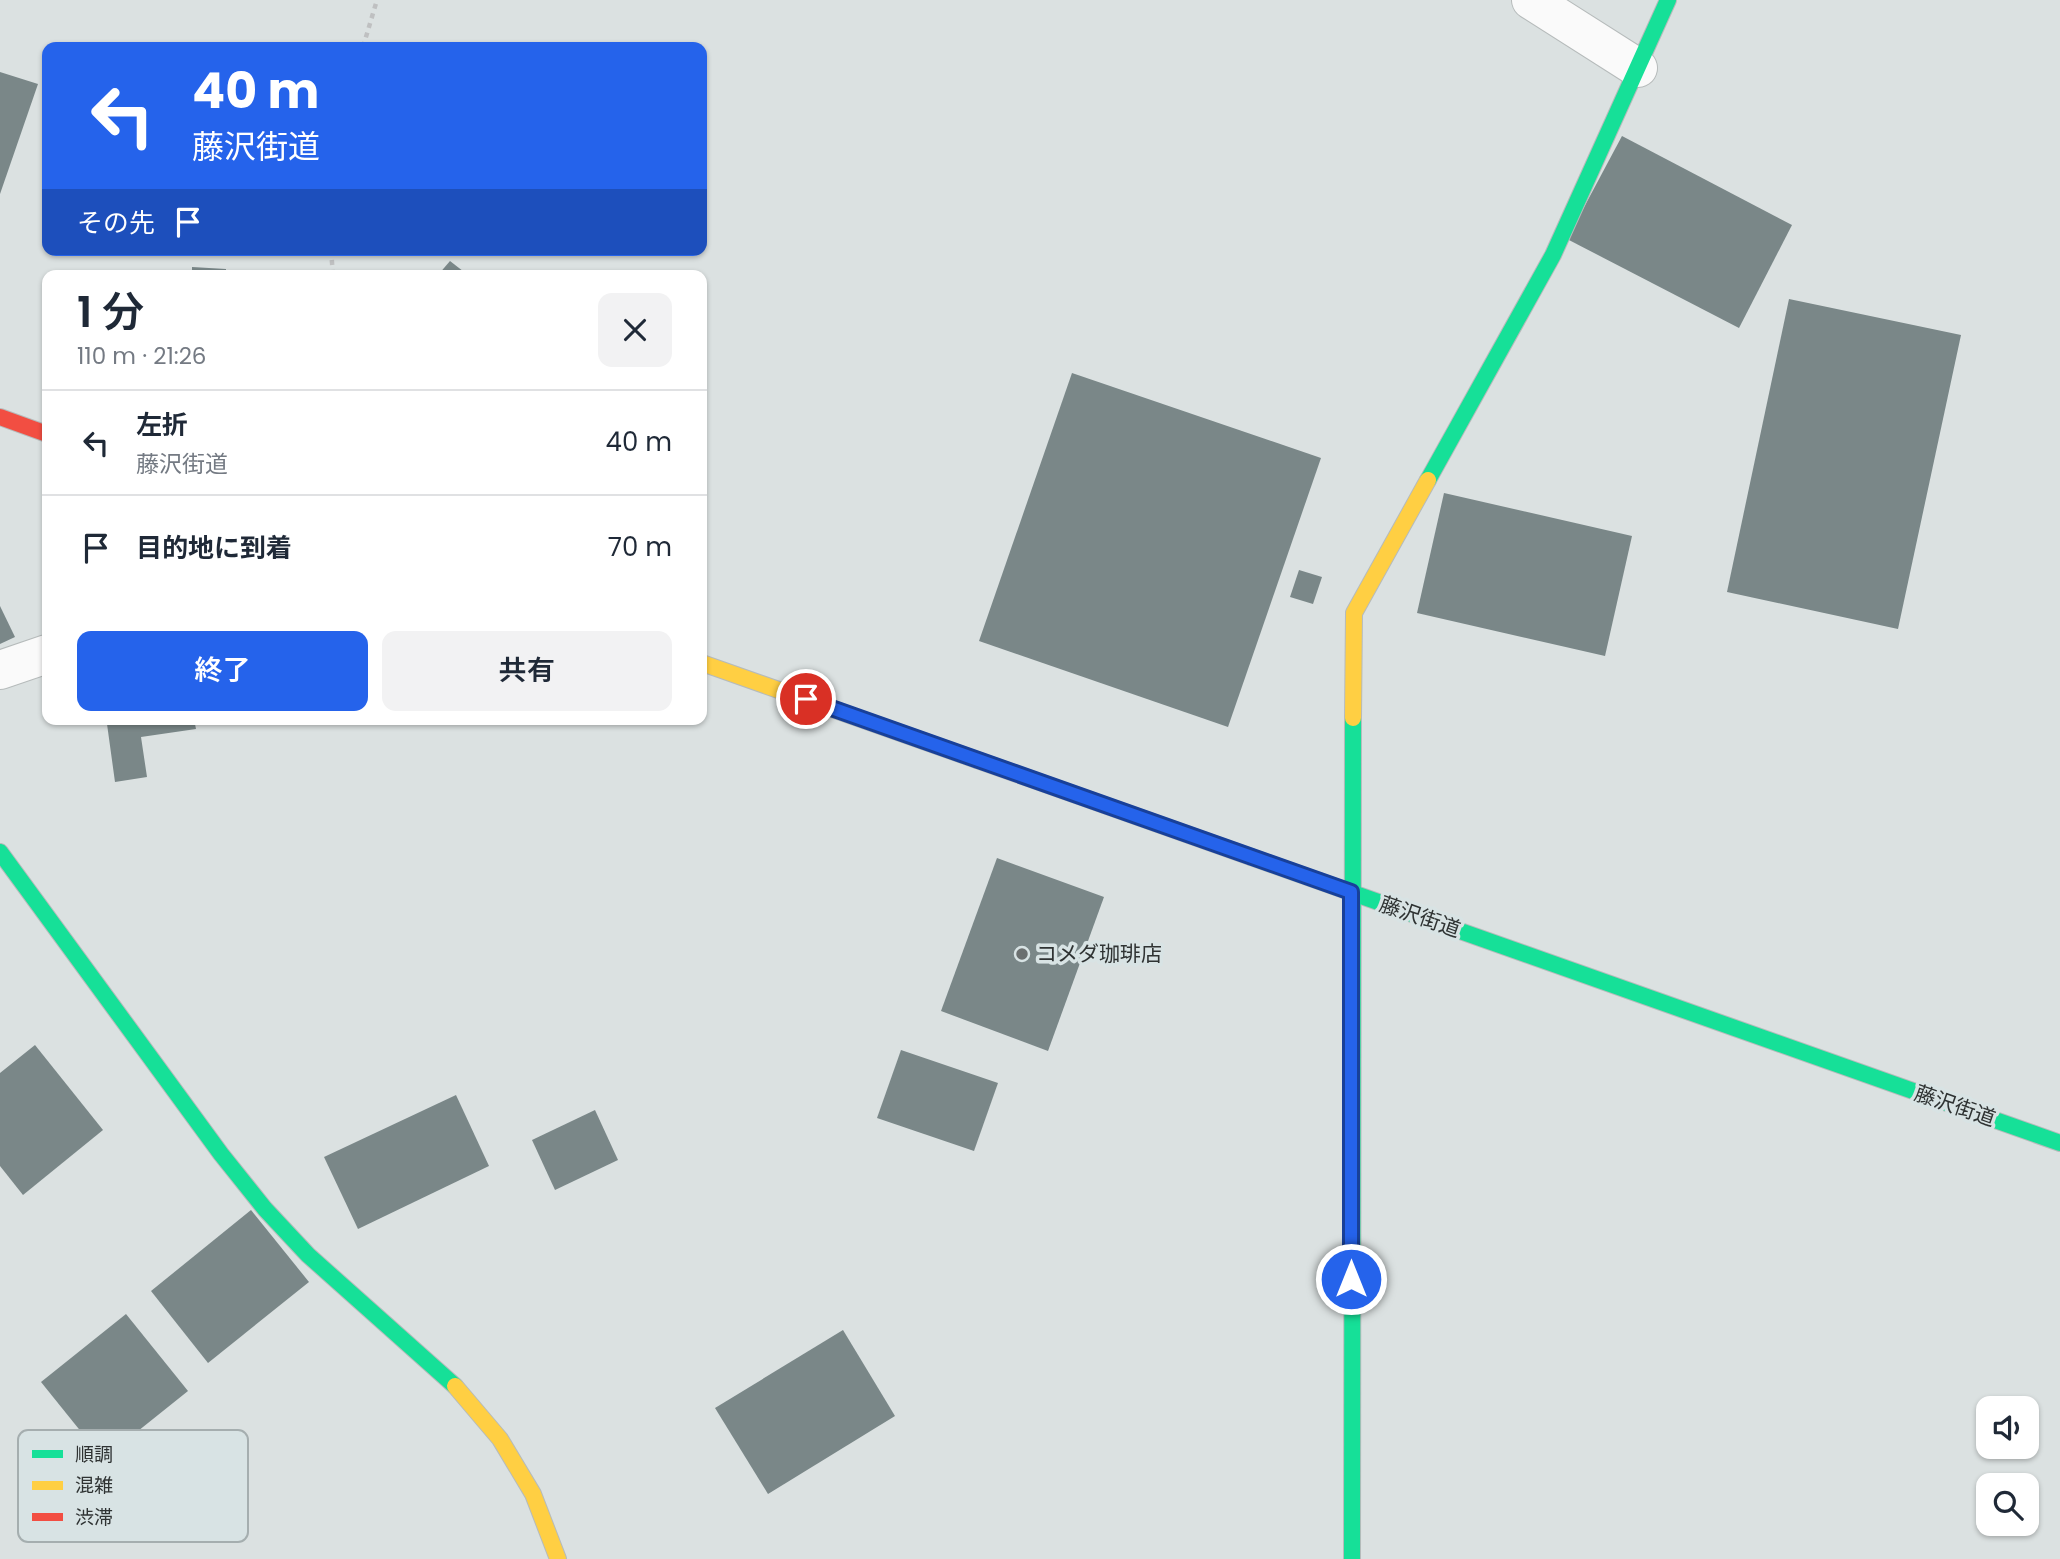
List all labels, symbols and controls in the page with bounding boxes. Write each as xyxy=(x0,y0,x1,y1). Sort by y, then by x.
text: 40 m xyxy=(192,57,319,125)
icon: left xyxy=(77,70,168,161)
text: 藤沢街道 xyxy=(192,124,320,169)
icon: arrive xyxy=(169,203,207,241)
text: その先 xyxy=(77,205,155,241)
text: 1 分 xyxy=(77,283,144,342)
button: close xyxy=(598,293,672,367)
text: 110 m · 21:26 xyxy=(77,340,206,372)
text: 左折 xyxy=(136,407,188,443)
icon: left xyxy=(77,424,115,462)
text: 40 m xyxy=(606,424,672,460)
text: 藤沢街道 xyxy=(136,448,228,480)
icon: arrive xyxy=(77,529,115,567)
text: 70 m xyxy=(608,529,672,565)
text: 目的地に到着 xyxy=(136,530,292,566)
button: 終了 xyxy=(77,631,368,711)
button: 共有 xyxy=(382,631,672,711)
pin xyxy=(776,669,836,729)
icon: arrive xyxy=(787,680,825,718)
street label: 藤沢街道 xyxy=(1376,889,1465,944)
place label: コメダ珈琲店 xyxy=(1036,939,1162,968)
marker: コメダ珈琲店 xyxy=(1014,946,1030,962)
street label: 藤沢街道 xyxy=(1911,1078,2000,1133)
position arrow xyxy=(1314,1242,1388,1316)
map controls xyxy=(1976,1396,2039,1536)
button: sound xyxy=(1976,1396,2039,1459)
legend xyxy=(18,1430,248,1542)
text: 順調 xyxy=(75,1441,113,1468)
text: 混雑 xyxy=(75,1472,113,1499)
button: search xyxy=(1976,1473,2039,1536)
text: 渋滞 xyxy=(75,1504,113,1531)

